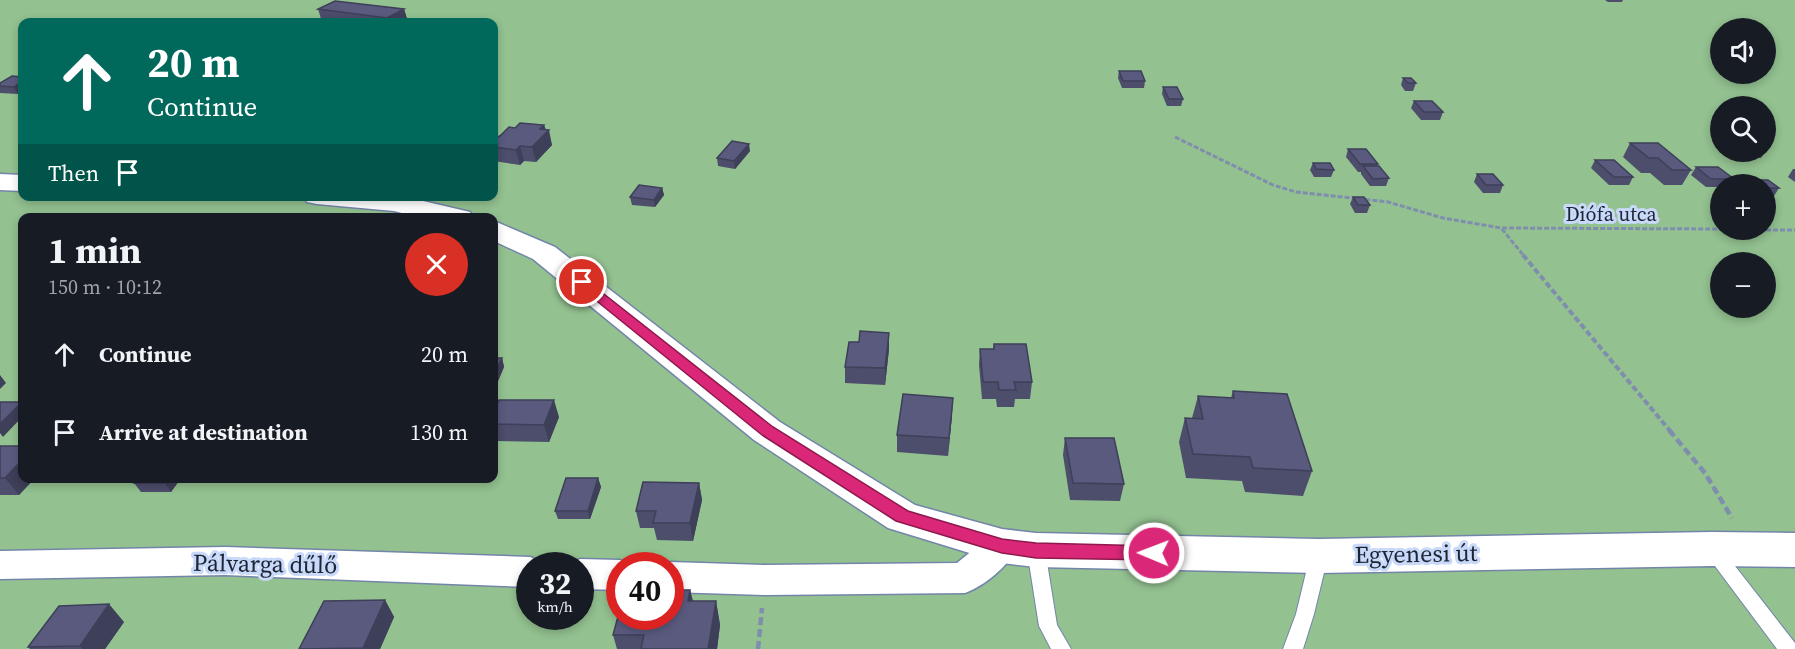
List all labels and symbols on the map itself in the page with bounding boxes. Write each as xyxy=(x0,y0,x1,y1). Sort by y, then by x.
street label: Diófa utca xyxy=(1565,200,1657,228)
pin xyxy=(556,256,607,307)
position arrow xyxy=(1122,521,1186,585)
street label: Egyenesi út xyxy=(1354,536,1478,571)
street label: Pálvarga dűlő xyxy=(192,546,338,581)
speed limit sign: 40 xyxy=(606,552,684,630)

